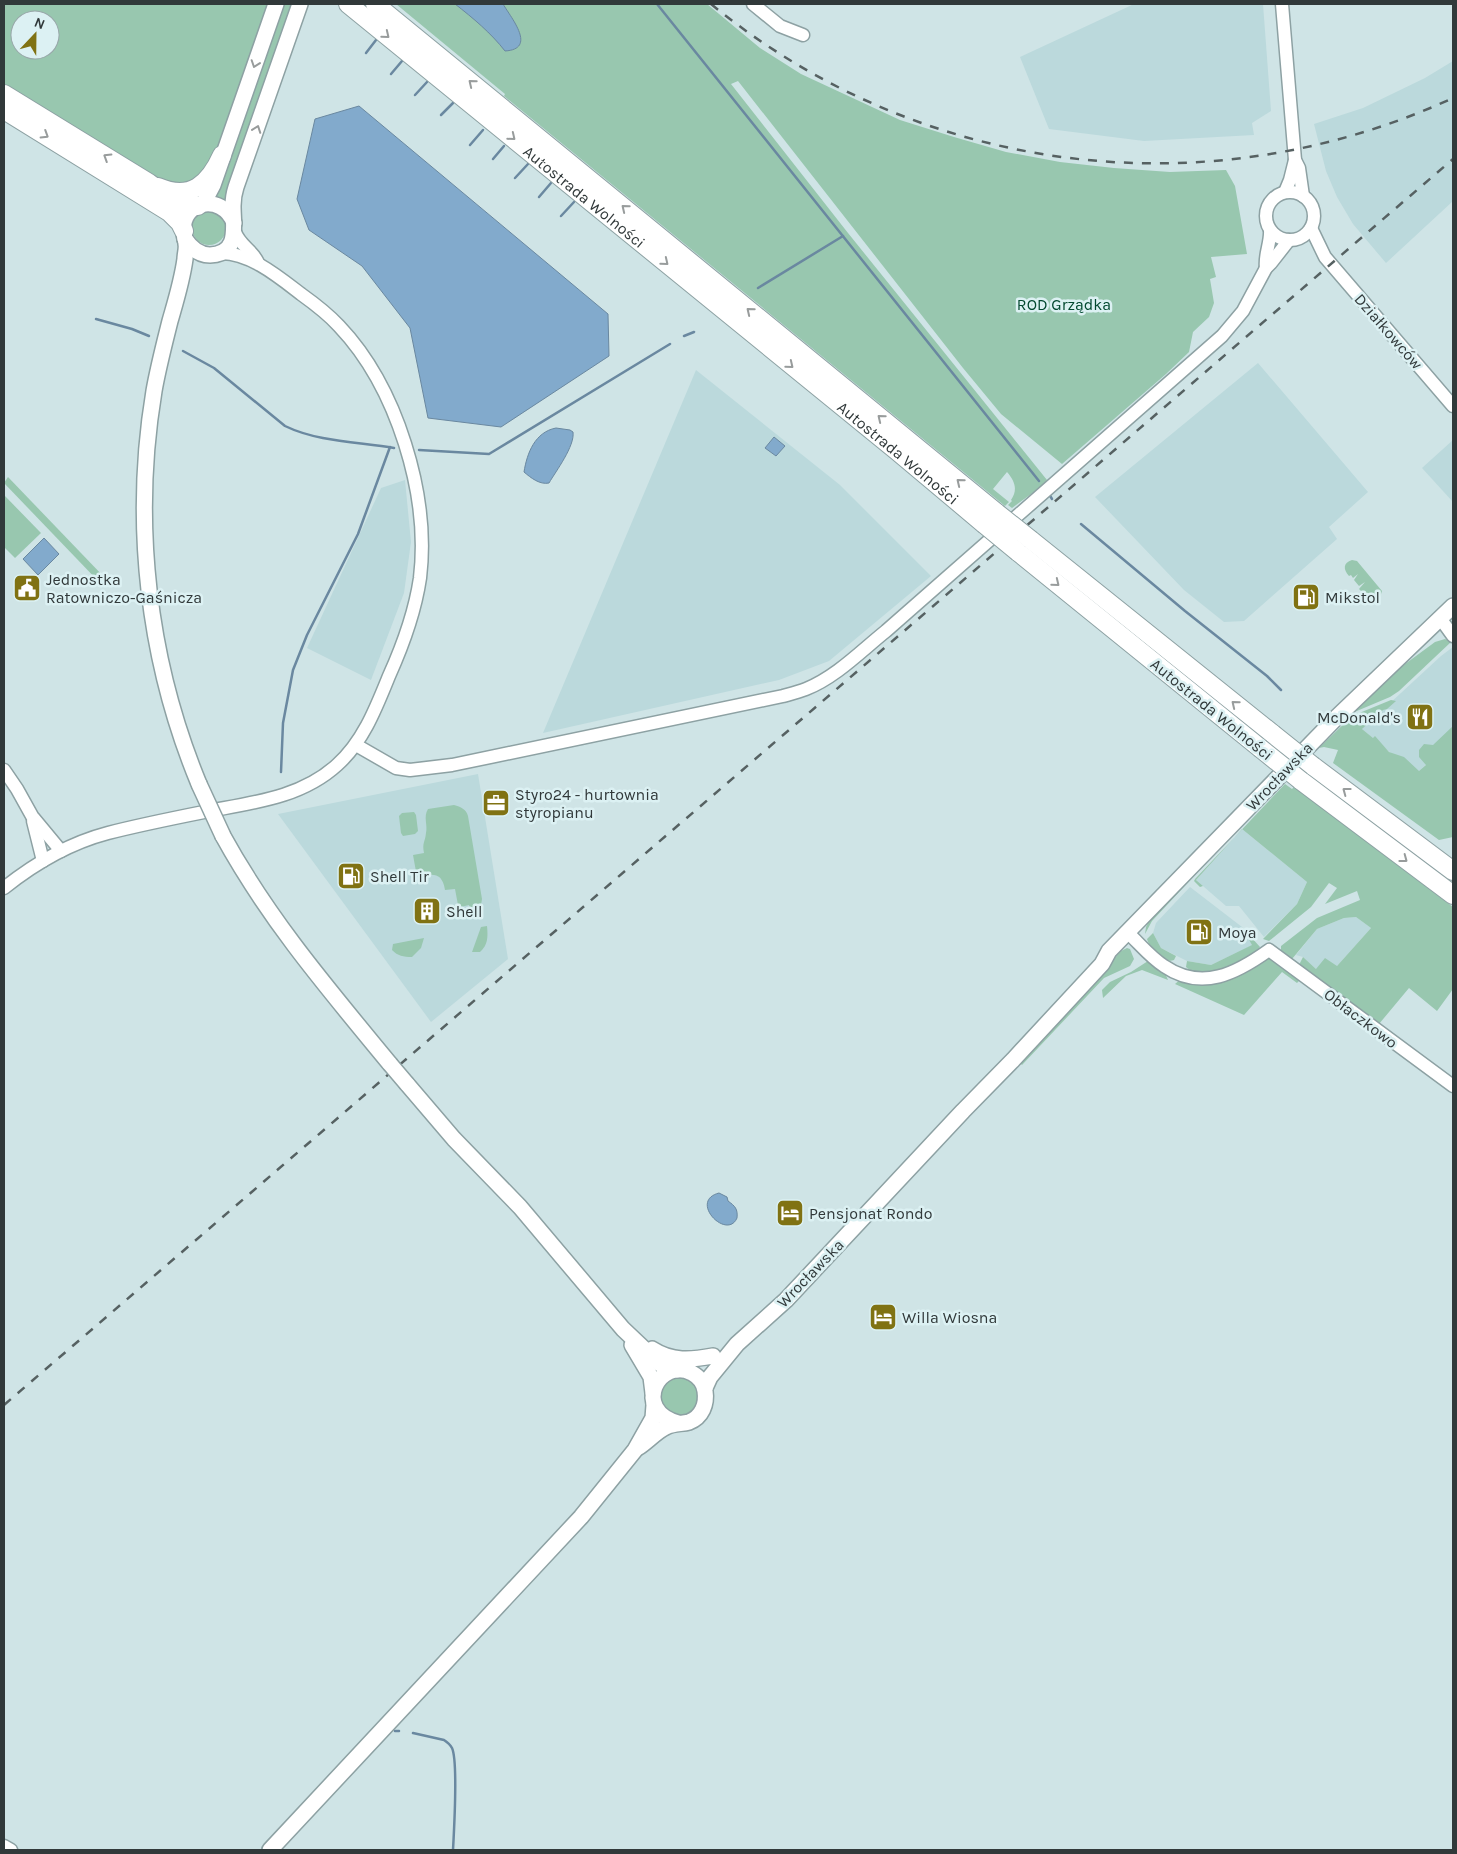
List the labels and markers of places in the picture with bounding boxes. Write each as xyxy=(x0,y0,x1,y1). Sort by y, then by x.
place label: Jednostka Ratowniczo-Gaśnicza xyxy=(46,570,202,607)
public building icon: Jednostka Ratowniczo-Gaśnicza xyxy=(12,573,42,603)
fuel station icon: Mikstol xyxy=(1291,582,1321,612)
place label: Mikstol xyxy=(1325,588,1380,607)
restaurant icon: McDonald's xyxy=(1405,702,1435,732)
place label: McDonald's xyxy=(1317,708,1401,727)
place label: Styro24 - hurtownia styropianu xyxy=(515,785,659,822)
office icon: Styro24 - hurtownia styropianu xyxy=(481,788,511,818)
fuel station icon: Shell Tir xyxy=(336,861,366,891)
place label: Shell Tir xyxy=(370,867,429,886)
building icon: Shell xyxy=(412,896,442,926)
place label: Shell xyxy=(446,902,483,921)
fuel station icon: Moya xyxy=(1184,917,1214,947)
place label: Moya xyxy=(1218,923,1257,942)
hotel icon: Pensjonat Rondo xyxy=(775,1198,805,1228)
place label: Pensjonat Rondo xyxy=(809,1204,933,1223)
hotel icon: Willa Wiosna xyxy=(868,1302,898,1332)
place label: Willa Wiosna xyxy=(902,1308,997,1327)

